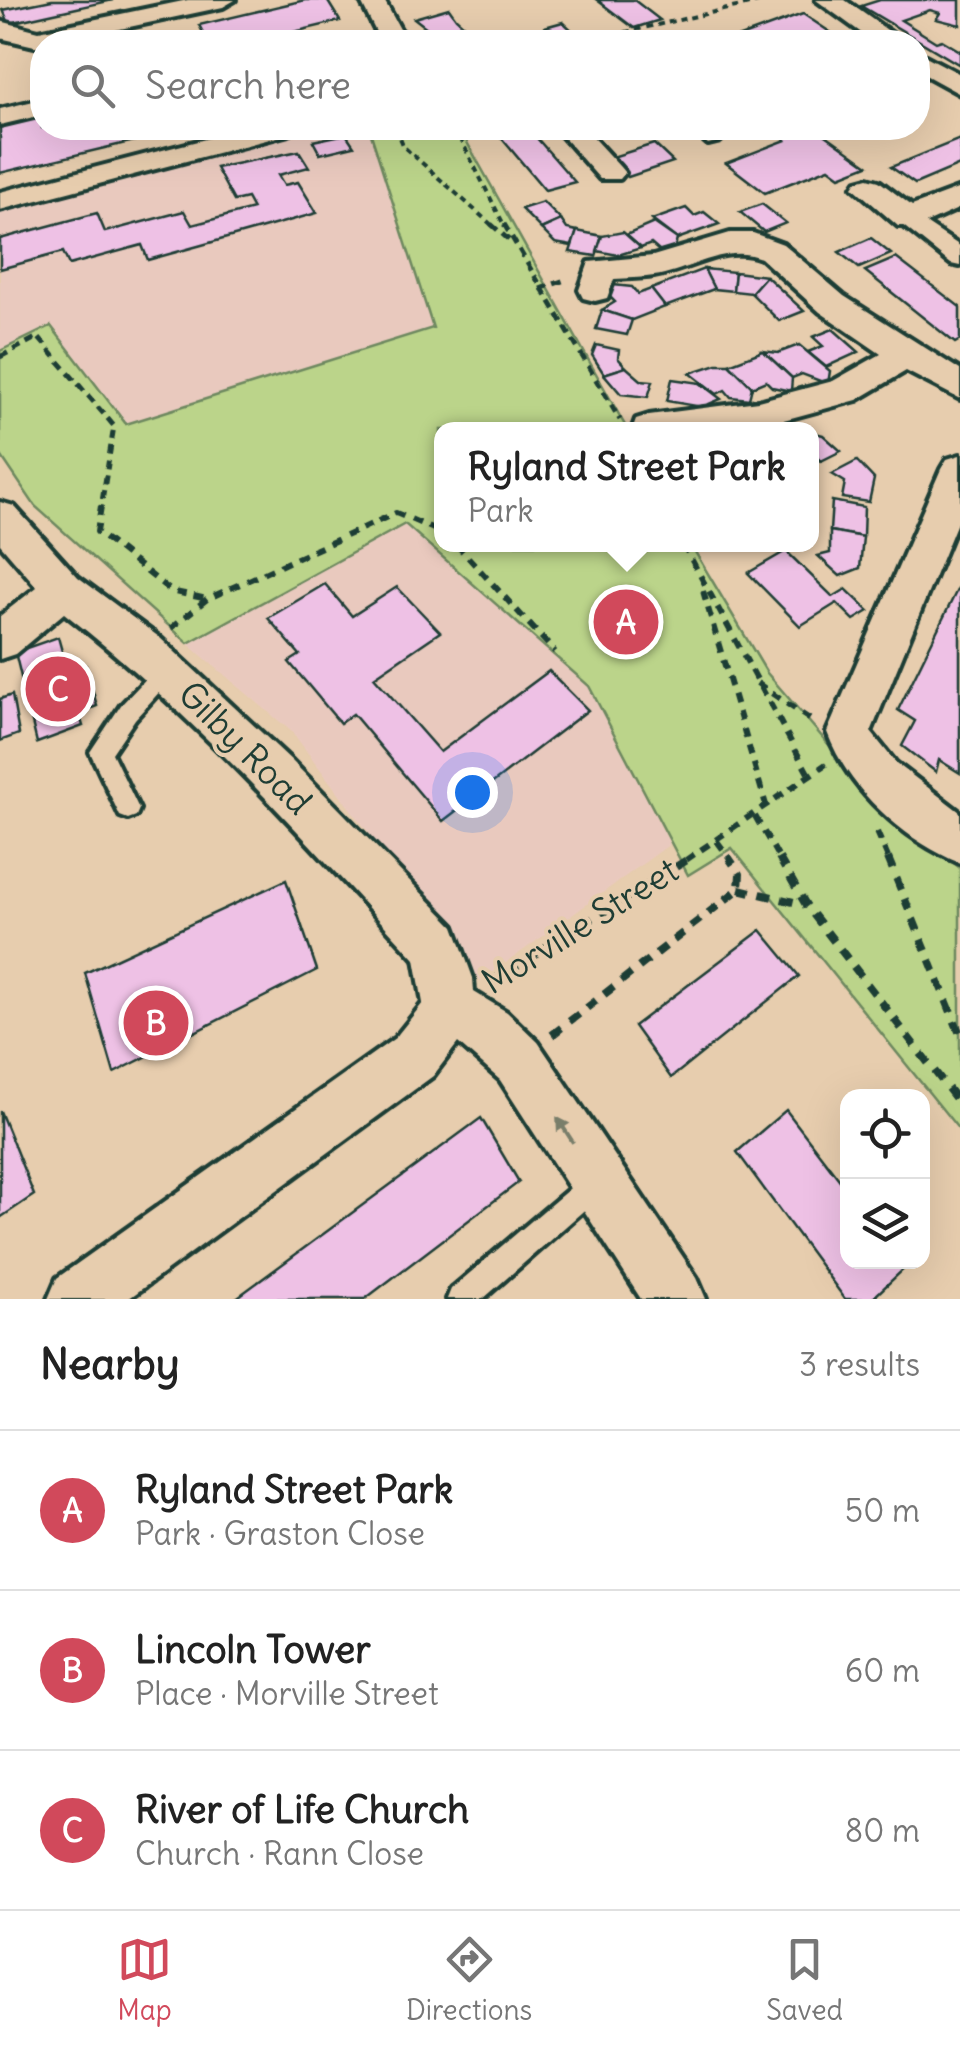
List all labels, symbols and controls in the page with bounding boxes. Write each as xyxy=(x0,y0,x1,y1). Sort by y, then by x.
search box xyxy=(30,30,930,140)
icon: search xyxy=(65,58,120,113)
text: Search here xyxy=(145,62,351,109)
popup xyxy=(434,422,819,552)
text: Ryland Street Park xyxy=(467,443,786,490)
text: Park xyxy=(467,490,534,531)
pin: A xyxy=(594,584,658,660)
pin: C xyxy=(26,652,90,726)
street label: Gilby Road xyxy=(170,671,322,823)
your location xyxy=(447,767,498,818)
street label: Morville Street xyxy=(473,847,686,1003)
pin: B xyxy=(124,986,188,1060)
map controls xyxy=(840,1089,930,1269)
button: locate xyxy=(840,1089,930,1179)
one-way arrow xyxy=(556,1116,574,1144)
button: layers xyxy=(840,1179,930,1269)
text: Nearby xyxy=(40,1338,179,1390)
text: 3 results xyxy=(799,1344,920,1385)
text: Ryland Street Park xyxy=(135,1466,453,1513)
text: A xyxy=(62,1490,83,1531)
text: 50 m xyxy=(845,1490,920,1531)
text: Park · Graston Close xyxy=(135,1513,425,1554)
text: Lincoln Tower xyxy=(135,1626,371,1673)
text: B xyxy=(62,1650,83,1691)
text: 60 m xyxy=(845,1650,920,1691)
text: Place · Morville Street xyxy=(135,1673,439,1714)
text: River of Life Church xyxy=(135,1786,469,1833)
text: C xyxy=(62,1810,83,1851)
text: 80 m xyxy=(845,1810,920,1851)
text: Church · Rann Close xyxy=(135,1833,424,1874)
tab: Map xyxy=(117,1932,172,2028)
tab: Directions xyxy=(406,1932,532,2028)
tab: Saved xyxy=(766,1932,843,2028)

